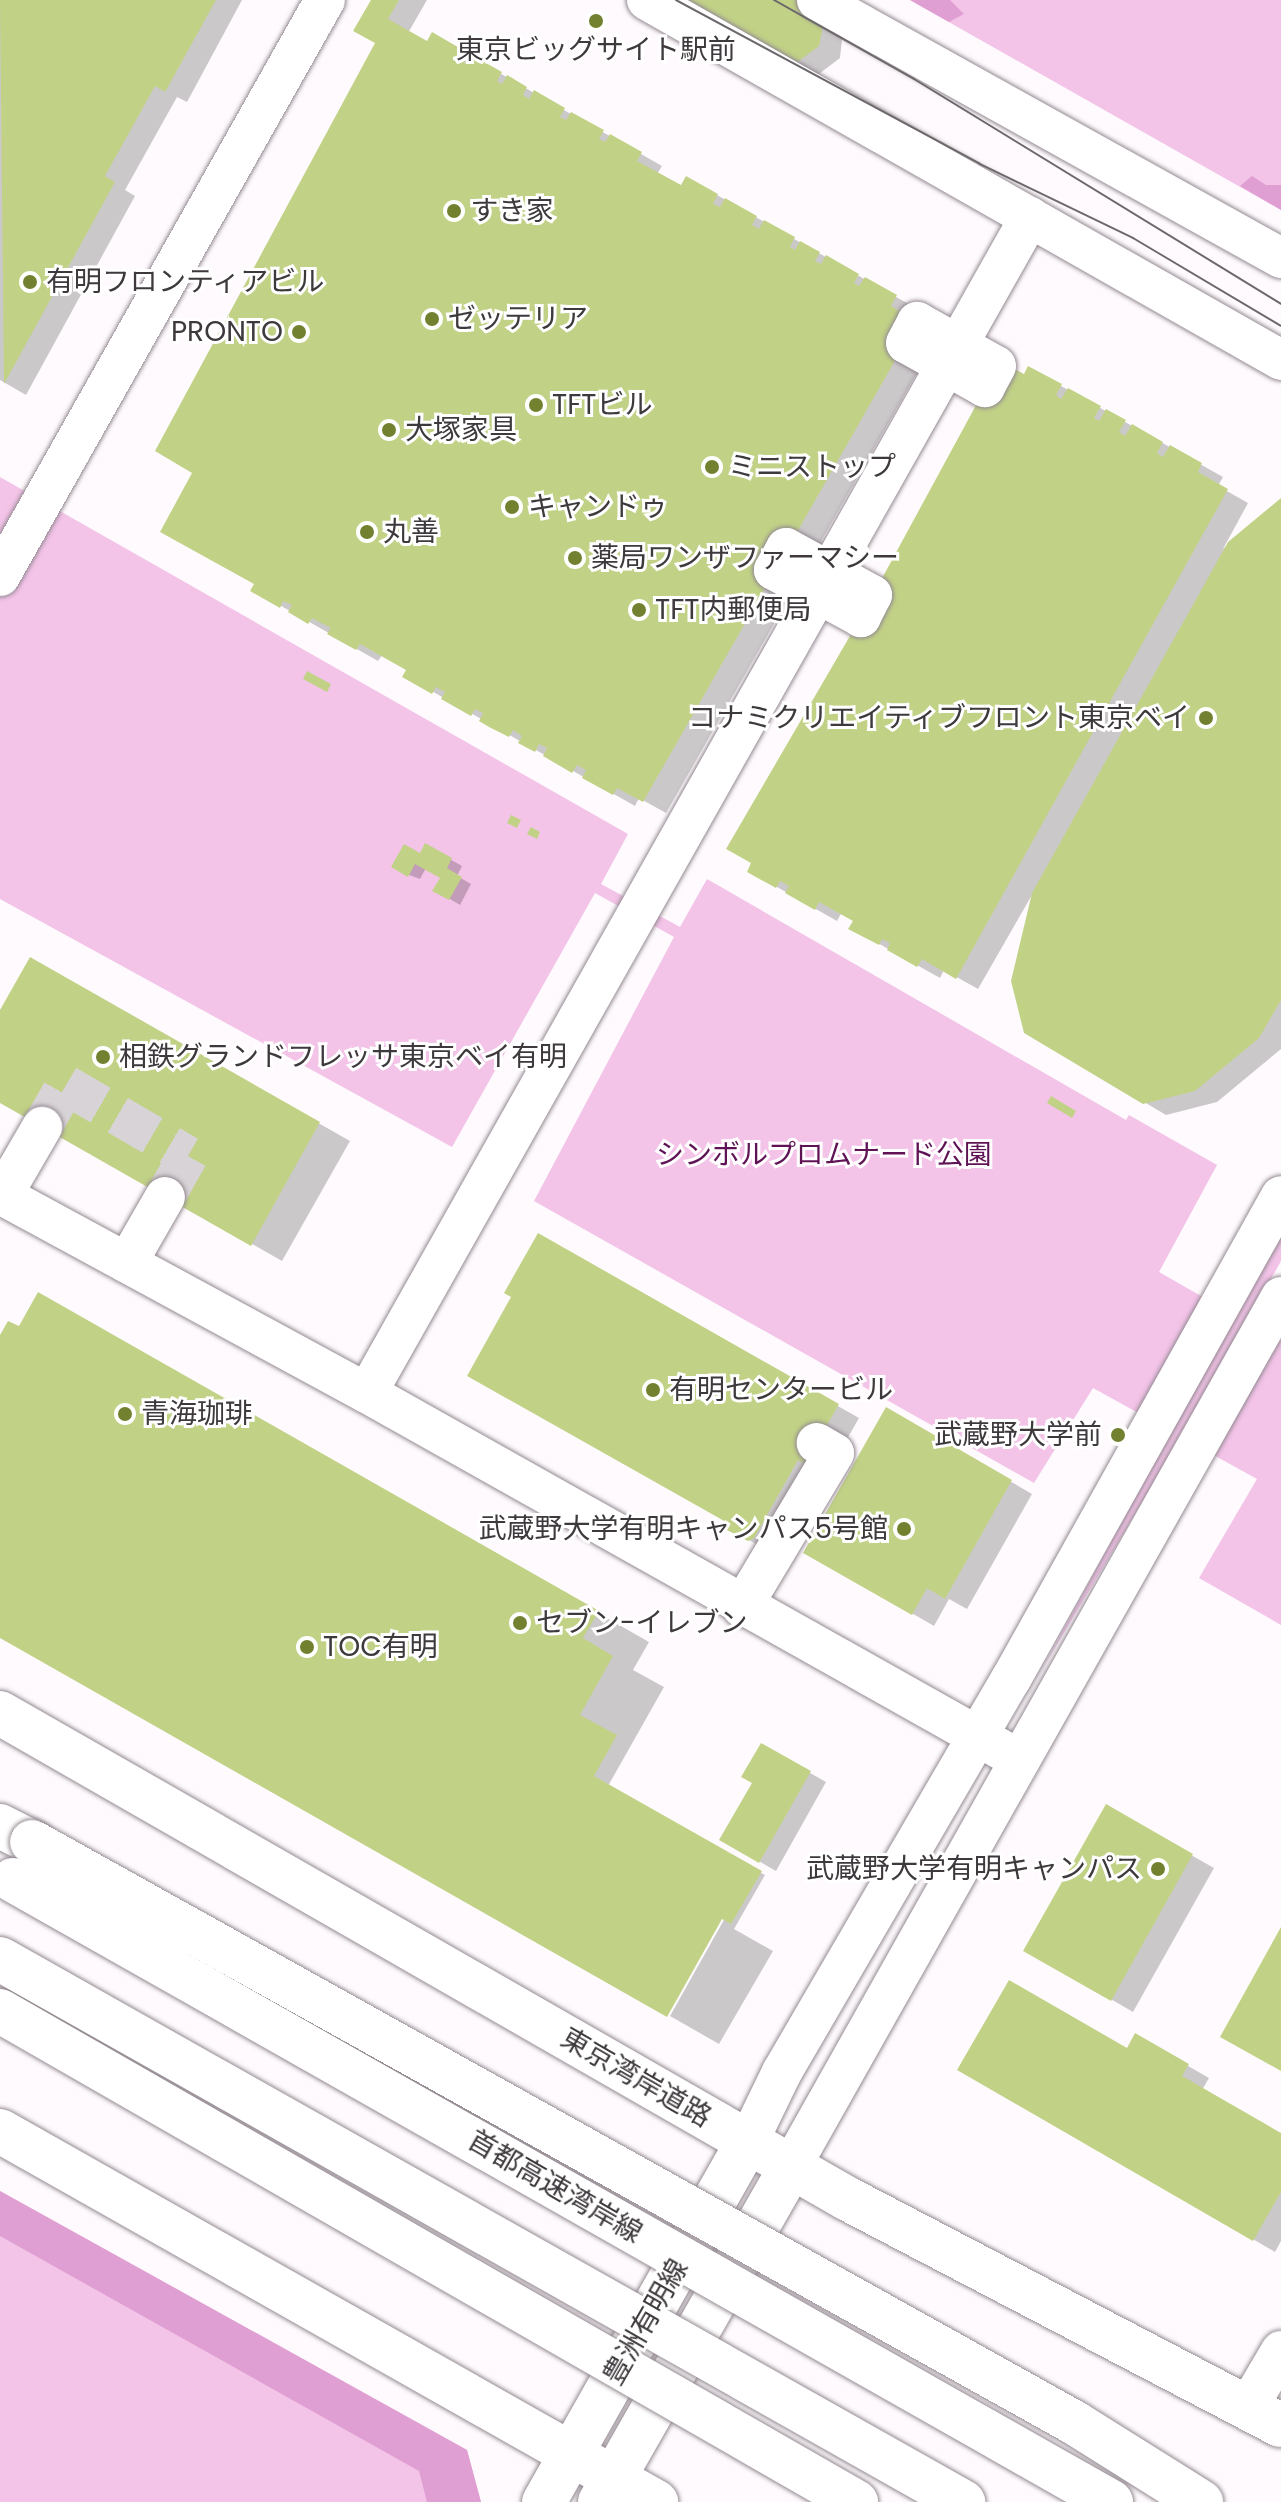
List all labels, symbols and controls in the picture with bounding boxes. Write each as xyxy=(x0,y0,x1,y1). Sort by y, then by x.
marker: 東京ビッグサイト駅前 xyxy=(587,12,605,30)
place label: 東京ビッグサイト駅前 xyxy=(456,33,736,67)
place label: すき家 xyxy=(470,194,554,228)
marker: すき家 xyxy=(445,202,463,220)
place label: 有明フロンティアビル xyxy=(46,265,326,299)
marker: 有明フロンティアビル xyxy=(21,273,39,291)
place label: ゼッテリア xyxy=(448,302,588,336)
marker: ゼッテリア xyxy=(423,310,441,328)
place label: PRONTO xyxy=(171,315,283,349)
marker: PRONTO xyxy=(290,323,308,341)
place label: TFTビル xyxy=(552,388,652,422)
marker: TFTビル xyxy=(527,396,545,414)
place label: 大塚家具 xyxy=(405,413,517,447)
marker: 大塚家具 xyxy=(380,421,398,439)
place label: ミニストップ xyxy=(728,450,896,484)
marker: ミニストップ xyxy=(703,458,721,476)
place label: キャンドゥ xyxy=(528,490,668,524)
marker: キャンドゥ xyxy=(503,498,521,516)
place label: 丸善 xyxy=(383,515,439,549)
marker: 丸善 xyxy=(358,523,376,541)
place label: 薬局ワンザファーマシー xyxy=(591,541,899,575)
marker: 薬局ワンザファーマシー xyxy=(566,549,584,567)
place label: TFT内郵便局 xyxy=(655,593,811,627)
marker: TFT内郵便局 xyxy=(630,601,648,619)
place label: コナミクリエイティブフロント東京ベイ xyxy=(686,701,1190,735)
marker: コナミクリエイティブフロント東京ベイ xyxy=(1197,709,1215,727)
place label: 相鉄グランドフレッサ東京ベイ有明 xyxy=(119,1040,567,1074)
marker: 相鉄グランドフレッサ東京ベイ有明 xyxy=(94,1048,112,1066)
park label: シンボルプロムナード公園 xyxy=(656,1138,992,1172)
place label: 有明センタービル xyxy=(669,1373,893,1407)
marker: 有明センタービル xyxy=(644,1381,662,1399)
place label: 青海珈琲 xyxy=(141,1397,253,1431)
marker: 青海珈琲 xyxy=(116,1405,134,1423)
place label: 武蔵野大学前 xyxy=(934,1418,1102,1452)
marker: 武蔵野大学前 xyxy=(1109,1426,1127,1444)
place label: 武蔵野大学有明キャンパス5号館 xyxy=(478,1512,888,1546)
marker: 武蔵野大学有明キャンパス5号館 xyxy=(895,1520,913,1538)
place label: セブン-イレブン xyxy=(536,1606,747,1640)
marker: セブン-イレブン xyxy=(511,1614,529,1632)
place label: TOC有明 xyxy=(323,1630,438,1664)
marker: TOC有明 xyxy=(298,1638,316,1656)
place label: 武蔵野大学有明キャンパス xyxy=(806,1852,1142,1886)
marker: 武蔵野大学有明キャンパス xyxy=(1149,1860,1167,1878)
street label: 東京湾岸道路 xyxy=(555,2021,717,2135)
street label: 首都高速湾岸線 xyxy=(462,2123,648,2251)
street label: 豊洲有明線 xyxy=(596,2253,696,2391)

